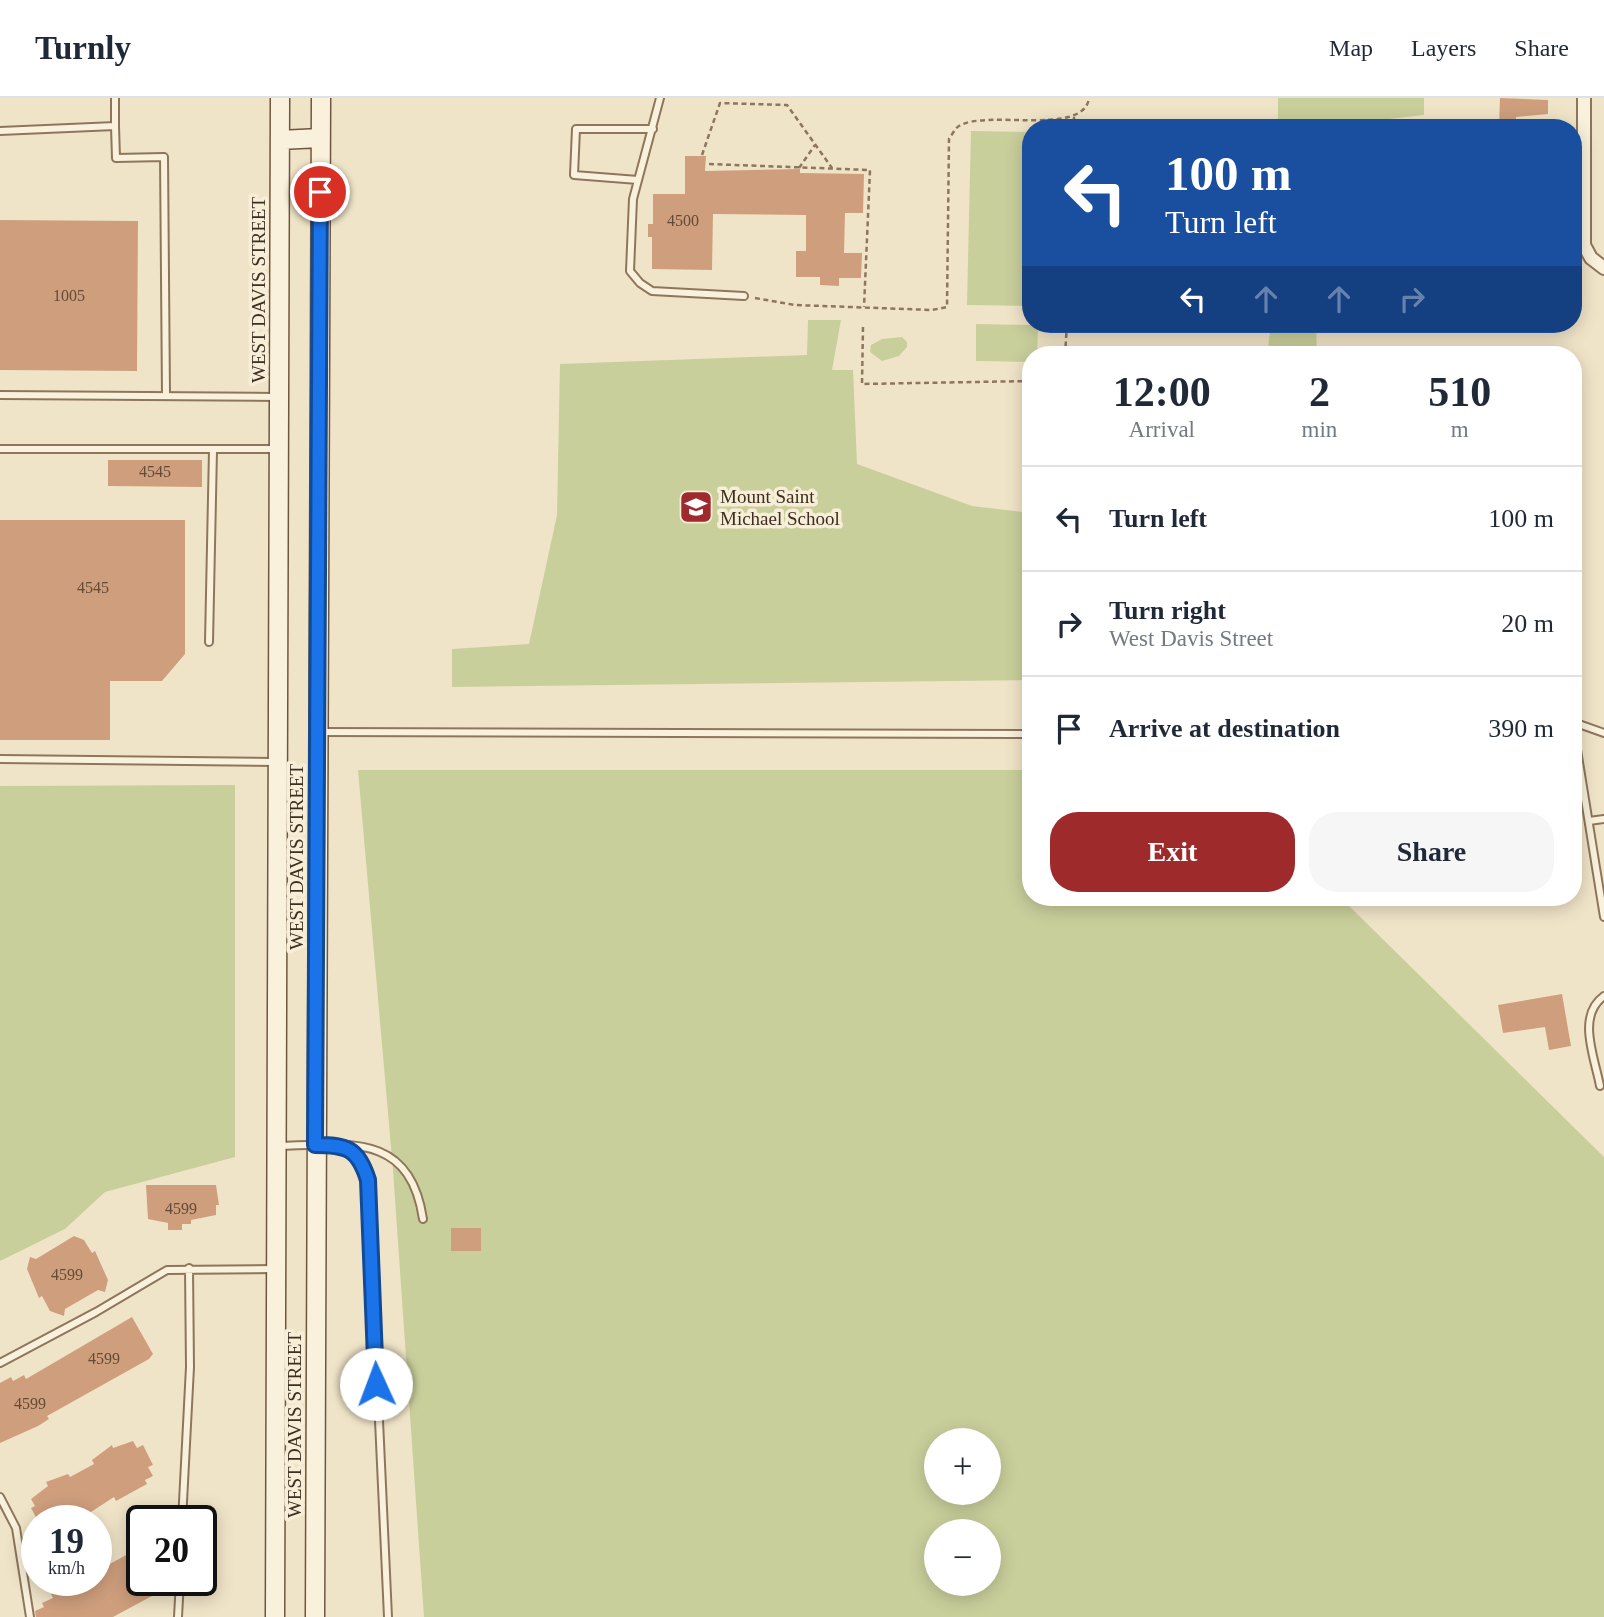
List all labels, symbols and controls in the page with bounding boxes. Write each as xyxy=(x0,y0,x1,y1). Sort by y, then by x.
text: Turnly xyxy=(35,30,131,66)
text: Map xyxy=(1329,35,1373,61)
text: Layers xyxy=(1411,35,1476,61)
text: Share xyxy=(1514,35,1569,61)
text: 100 m xyxy=(1165,146,1292,201)
icon: left xyxy=(1050,147,1141,238)
pin xyxy=(290,162,350,222)
icon: arrive xyxy=(301,173,339,211)
street label: WEST DAVIS STREET xyxy=(248,197,269,383)
text: Turn left xyxy=(1165,204,1277,240)
house number: 4500 xyxy=(667,212,699,229)
icon: left xyxy=(1174,280,1212,318)
icon: ahead xyxy=(1247,280,1285,318)
icon: ahead xyxy=(1320,280,1358,318)
icon: right xyxy=(1393,280,1431,318)
house number: 1005 xyxy=(53,287,85,304)
text: 12:00 xyxy=(1113,369,1211,415)
text: 2 xyxy=(1309,369,1330,415)
text: 510 xyxy=(1428,369,1491,415)
text: Arrival xyxy=(1129,417,1195,442)
text: min xyxy=(1302,417,1337,442)
text: m xyxy=(1451,417,1469,442)
house number: 4545 xyxy=(139,463,171,480)
place label: Mount Saint Michael School xyxy=(720,486,840,529)
school or university icon: Mount Saint Michael School xyxy=(677,488,715,526)
icon: left xyxy=(1050,500,1088,538)
text: Turn left xyxy=(1109,504,1207,533)
text: 100 m xyxy=(1488,504,1554,533)
house number: 4545 xyxy=(77,579,109,596)
text: Turn right xyxy=(1109,596,1226,625)
icon: right xyxy=(1050,605,1088,643)
text: 20 m xyxy=(1501,609,1554,638)
text: West Davis Street xyxy=(1109,626,1273,651)
icon: arrive xyxy=(1050,710,1088,748)
text: Arrive at destination xyxy=(1109,714,1340,743)
text: 390 m xyxy=(1488,714,1554,743)
street label: WEST DAVIS STREET xyxy=(286,764,307,950)
button: Exit xyxy=(1050,812,1295,892)
button: Share xyxy=(1309,812,1554,892)
house number: 4599 xyxy=(165,1200,197,1217)
house number: 4599 xyxy=(51,1266,83,1283)
street label: WEST DAVIS STREET xyxy=(284,1332,305,1518)
position arrow xyxy=(339,1347,413,1421)
house number: 4599 xyxy=(88,1350,120,1367)
house number: 4599 xyxy=(14,1395,46,1412)
map controls xyxy=(924,1428,1001,1596)
button: + xyxy=(924,1428,1001,1505)
speed limit sign: 20 xyxy=(126,1505,217,1596)
button: − xyxy=(924,1519,1001,1596)
text: 19 xyxy=(49,1522,84,1561)
text: km/h xyxy=(48,1558,85,1578)

